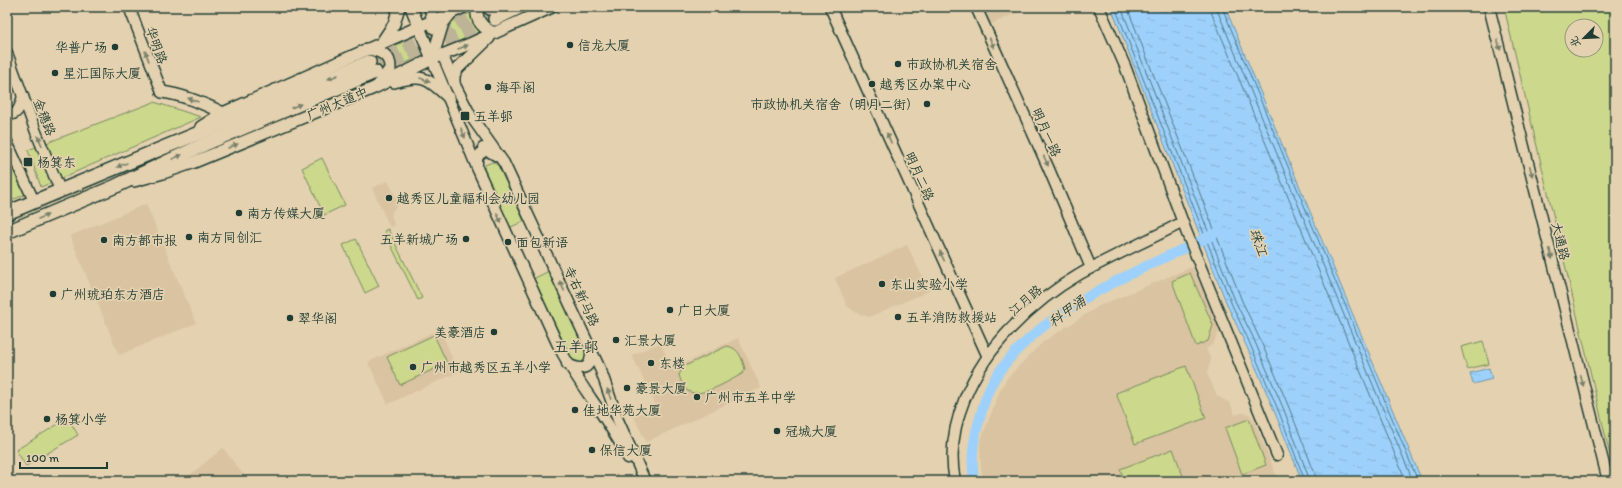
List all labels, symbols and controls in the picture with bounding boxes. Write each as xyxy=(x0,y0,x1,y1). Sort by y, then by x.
north arrow xyxy=(1564,18,1604,58)
street label: 华明路 xyxy=(143,24,170,66)
text: 北 xyxy=(1567,34,1583,50)
one-way arrow xyxy=(989,37,995,48)
place label: 信龙大厦 xyxy=(578,38,630,53)
one-way arrow xyxy=(1496,39,1502,51)
place label: 华普广场 xyxy=(55,40,107,55)
marker: 信龙大厦 xyxy=(565,40,575,50)
marker: 华普广场 xyxy=(110,42,120,52)
one-way arrow xyxy=(457,43,469,49)
one-way arrow xyxy=(144,50,150,62)
place label: 市政协机关宿舍 xyxy=(906,57,997,72)
marker: 市政协机关宿舍 xyxy=(893,59,903,69)
place label: 星汇国际大厦 xyxy=(63,66,141,81)
marker: 星汇国际大厦 xyxy=(50,68,60,78)
one-way arrow xyxy=(327,75,339,81)
one-way arrow xyxy=(419,76,431,83)
place label: 越秀区办案中心 xyxy=(879,77,971,92)
marker: 越秀区办案中心 xyxy=(867,79,877,89)
place label: 海平阁 xyxy=(496,80,535,95)
marker: 海平阁 xyxy=(483,82,493,92)
street label: 广州大道中 xyxy=(304,84,370,123)
street label: 金穗路 xyxy=(31,96,59,138)
one-way arrow xyxy=(187,96,199,102)
place label: 市政协机关宿舍（明月二街） xyxy=(750,97,919,112)
marker: 市政协机关宿舍（明月二街） xyxy=(922,99,932,109)
one-way arrow xyxy=(291,103,302,109)
street label: 明月一路 xyxy=(1029,105,1064,159)
place label: 五羊邨 xyxy=(474,109,513,124)
marker: 五羊邨 xyxy=(459,110,471,122)
one-way arrow xyxy=(460,128,466,140)
one-way arrow xyxy=(885,131,891,143)
one-way arrow xyxy=(37,136,43,147)
one-way arrow xyxy=(227,143,239,149)
street label: 明月二路 xyxy=(902,149,937,203)
one-way arrow xyxy=(171,154,183,160)
place label: 杨箕东 xyxy=(37,155,76,170)
one-way arrow xyxy=(1042,155,1049,167)
marker: 杨箕东 xyxy=(22,156,34,168)
one-way arrow xyxy=(116,163,128,169)
one-way arrow xyxy=(1528,165,1534,177)
place label: 越秀区儿童福利会幼儿园 xyxy=(396,191,540,206)
marker: 越秀区儿童福利会幼儿园 xyxy=(384,193,394,203)
place label: 南方传媒大厦 xyxy=(247,206,325,221)
marker: 南方传媒大厦 xyxy=(234,208,244,218)
one-way arrow xyxy=(496,212,502,224)
one-way arrow xyxy=(37,214,48,220)
street label: 大通路 xyxy=(1549,220,1573,262)
water label: 珠江 xyxy=(1246,226,1271,259)
place label: 南方同创汇 xyxy=(197,230,262,245)
marker: 南方同创汇 xyxy=(184,232,194,242)
place label: 五羊新城广场 xyxy=(380,232,458,247)
place label: 南方都市报 xyxy=(112,233,177,248)
marker: 五羊新城广场 xyxy=(461,234,471,244)
marker: 南方都市报 xyxy=(99,235,109,245)
place label: 面包新语 xyxy=(516,235,568,250)
marker: 面包新语 xyxy=(503,237,513,247)
one-way arrow xyxy=(1549,248,1555,260)
one-way arrow xyxy=(939,251,945,262)
street label: 寺右新马路 xyxy=(561,264,602,329)
place label: 东山实验小学 xyxy=(890,277,968,292)
marker: 东山实验小学 xyxy=(877,279,887,289)
one-way arrow xyxy=(559,280,565,291)
street label: 江月路 xyxy=(1006,282,1045,319)
place label: 广州琥珀东方酒店 xyxy=(61,287,165,302)
marker: 广州琥珀东方酒店 xyxy=(48,289,58,299)
water label: 科甲涌 xyxy=(1045,292,1090,330)
place label: 广日大厦 xyxy=(678,303,730,318)
marker: 广日大厦 xyxy=(665,305,675,315)
place label: 五羊消防救援站 xyxy=(906,310,997,325)
place label: 翠华阁 xyxy=(298,311,337,326)
marker: 五羊消防救援站 xyxy=(893,312,903,322)
marker: 翠华阁 xyxy=(285,313,295,323)
place label: 美豪酒店 xyxy=(434,325,486,340)
marker: 美豪酒店 xyxy=(489,327,499,337)
place label: 汇景大厦 xyxy=(624,333,676,348)
marker: 汇景大厦 xyxy=(611,335,621,345)
district label: 五羊邨 xyxy=(553,338,599,356)
place label: 东楼 xyxy=(659,356,685,371)
marker: 东楼 xyxy=(646,358,656,368)
place label: 广州市越秀区五羊小学 xyxy=(421,360,551,375)
marker: 广州市越秀区五羊小学 xyxy=(408,362,418,372)
one-way arrow xyxy=(1580,374,1586,387)
place label: 豪景大厦 xyxy=(635,381,687,396)
marker: 豪景大厦 xyxy=(622,383,632,393)
one-way arrow xyxy=(606,387,612,399)
place label: 广州市五羊中学 xyxy=(705,390,796,405)
marker: 广州市五羊中学 xyxy=(692,392,702,402)
place label: 佳地华苑大厦 xyxy=(583,403,661,418)
marker: 佳地华苑大厦 xyxy=(570,405,580,415)
place label: 杨箕小学 xyxy=(55,412,107,427)
marker: 杨箕小学 xyxy=(42,414,52,424)
place label: 冠城大厦 xyxy=(785,424,837,439)
marker: 冠城大厦 xyxy=(772,426,782,436)
place label: 保信大厦 xyxy=(600,443,652,458)
scale bar xyxy=(20,444,107,470)
marker: 保信大厦 xyxy=(587,445,597,455)
text: 100 m xyxy=(26,451,59,465)

